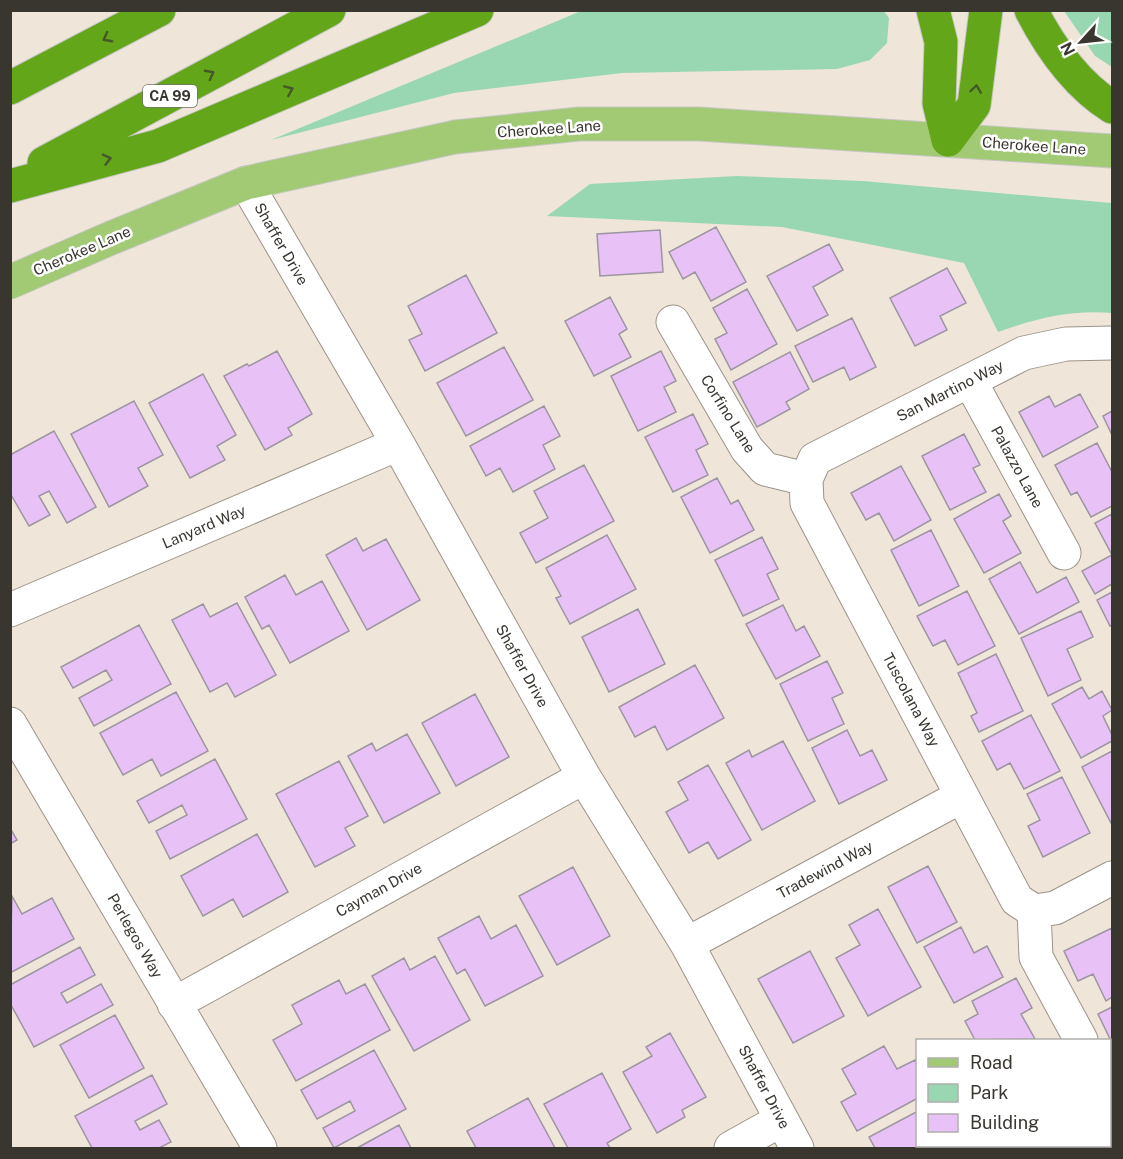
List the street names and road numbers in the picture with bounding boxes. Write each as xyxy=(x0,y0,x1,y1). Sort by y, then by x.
road number: CA 99 xyxy=(143,85,197,107)
street label: Cherokee Lane xyxy=(496,116,602,141)
street label: Cherokee Lane xyxy=(981,133,1087,158)
street label: Shaffer Drive xyxy=(251,200,312,288)
street label: Cherokee Lane xyxy=(31,222,133,279)
street label: San Martino Way xyxy=(894,356,1006,425)
street label: Corfino Lane xyxy=(698,372,759,456)
street label: Palazzo Lane xyxy=(988,423,1047,511)
street label: Lanyard Way xyxy=(160,501,248,552)
street label: Shaffer Drive xyxy=(493,621,552,710)
street label: Tuscolana Way xyxy=(880,650,943,750)
street label: Tradewind Way xyxy=(774,837,875,902)
street label: Cayman Drive xyxy=(333,859,425,920)
street label: Perlegos Way xyxy=(104,891,166,981)
street label: Shaffer Drive xyxy=(735,1042,794,1131)

